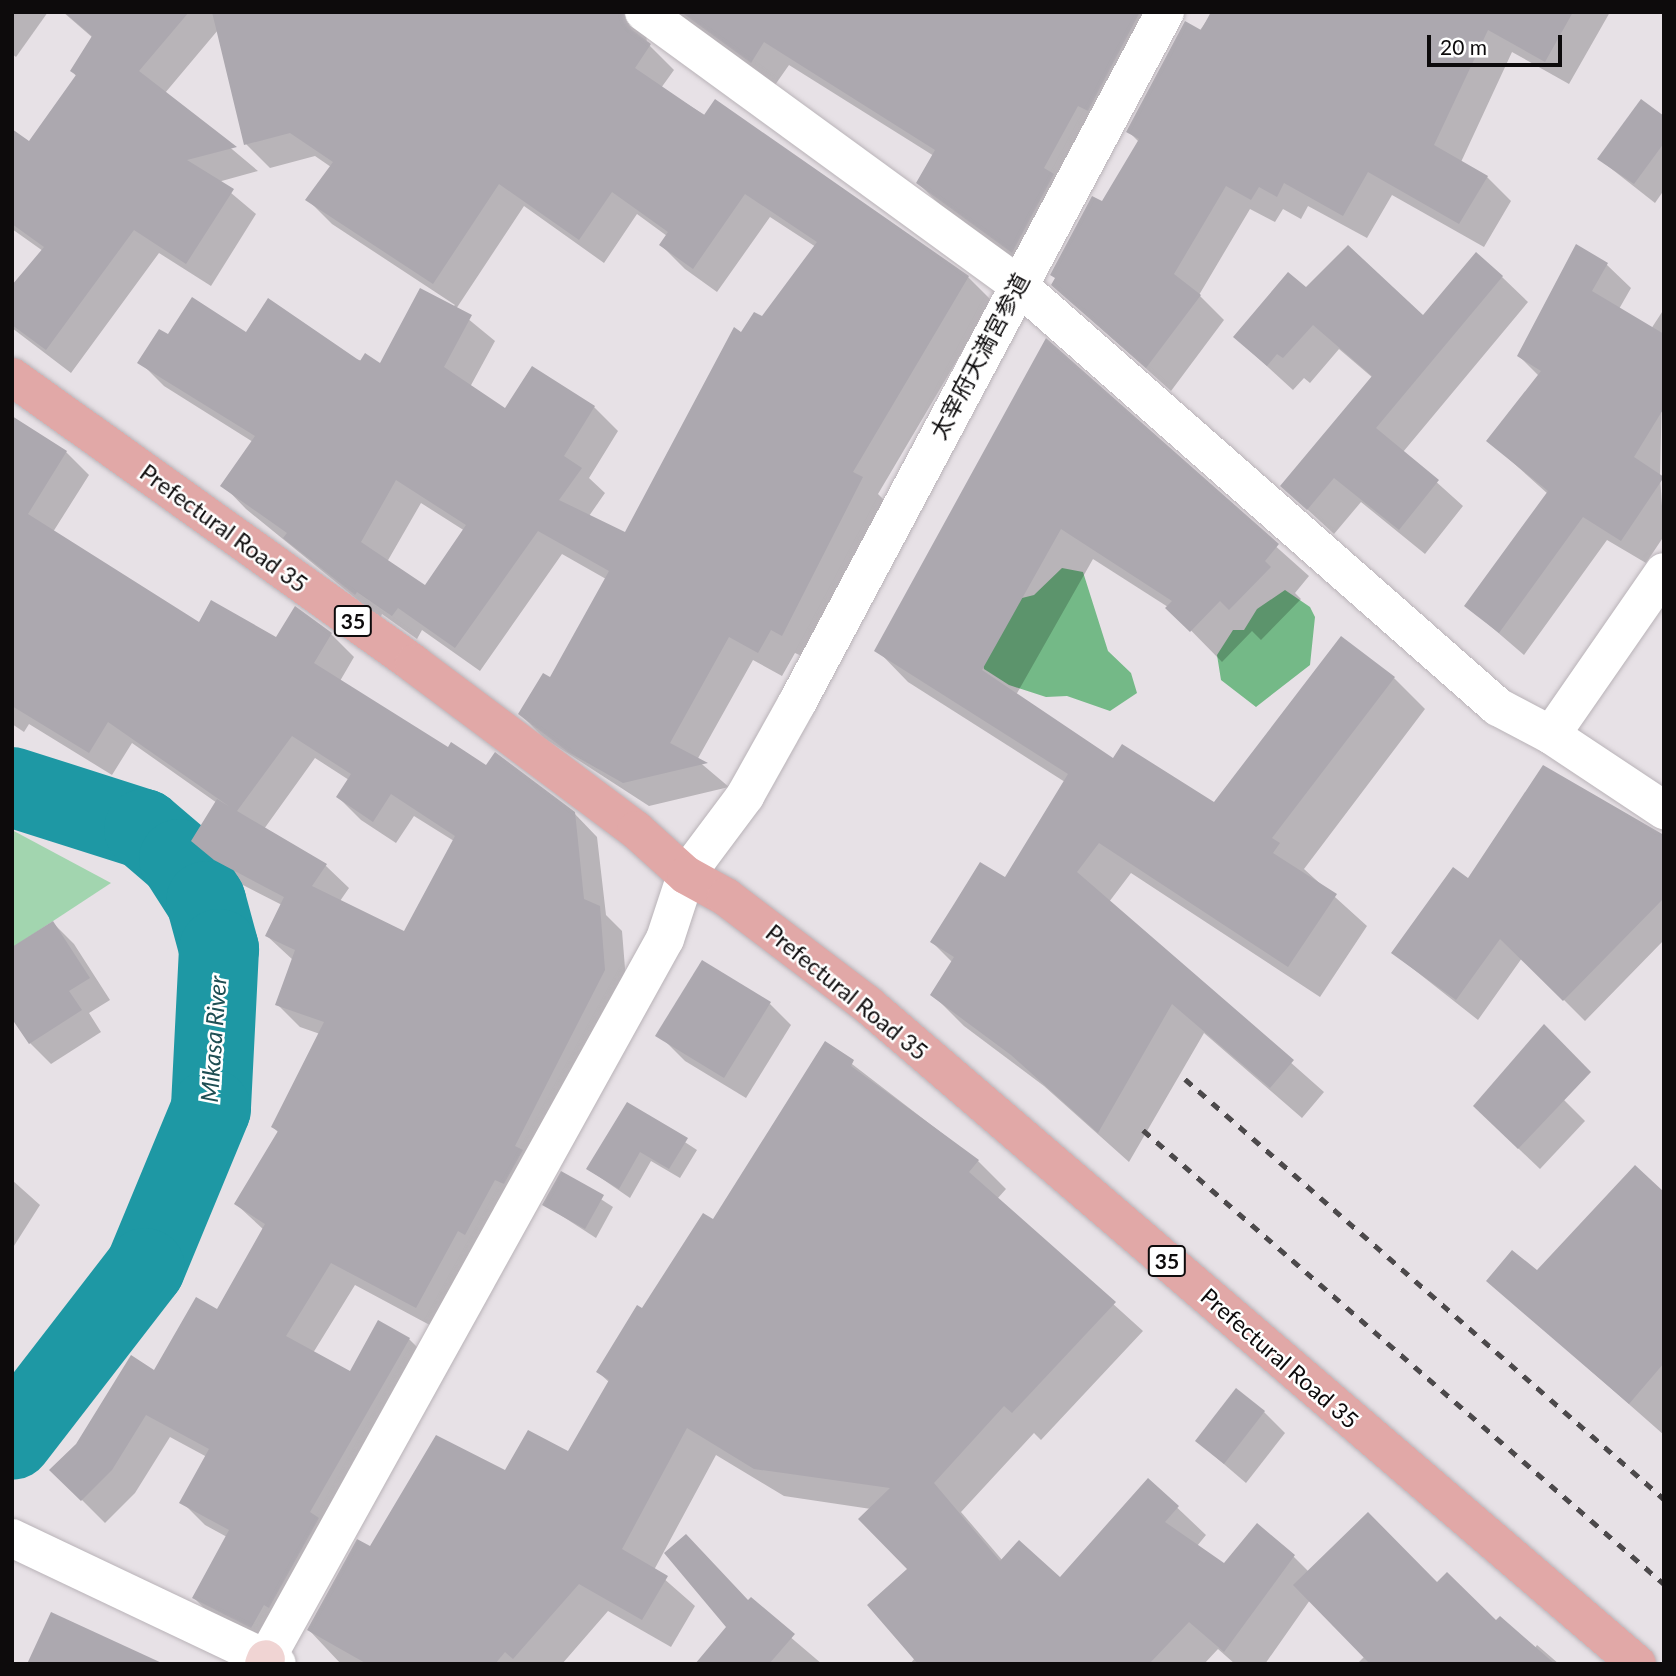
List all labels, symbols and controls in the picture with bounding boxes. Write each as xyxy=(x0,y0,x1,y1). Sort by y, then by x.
scale bar xyxy=(1431,21,1566,65)
text: 20 m xyxy=(1440,34,1487,59)
street label: 太宰府天満宮参道 xyxy=(924,268,1034,444)
street label: Prefectural Road 35 xyxy=(135,458,313,598)
road number: 35 xyxy=(334,604,372,638)
street label: Prefectural Road 35 xyxy=(761,918,933,1066)
water label: Mikasa River xyxy=(194,975,232,1103)
road number: 35 xyxy=(1148,1244,1186,1278)
street label: Prefectural Road 35 xyxy=(1196,1282,1364,1434)

